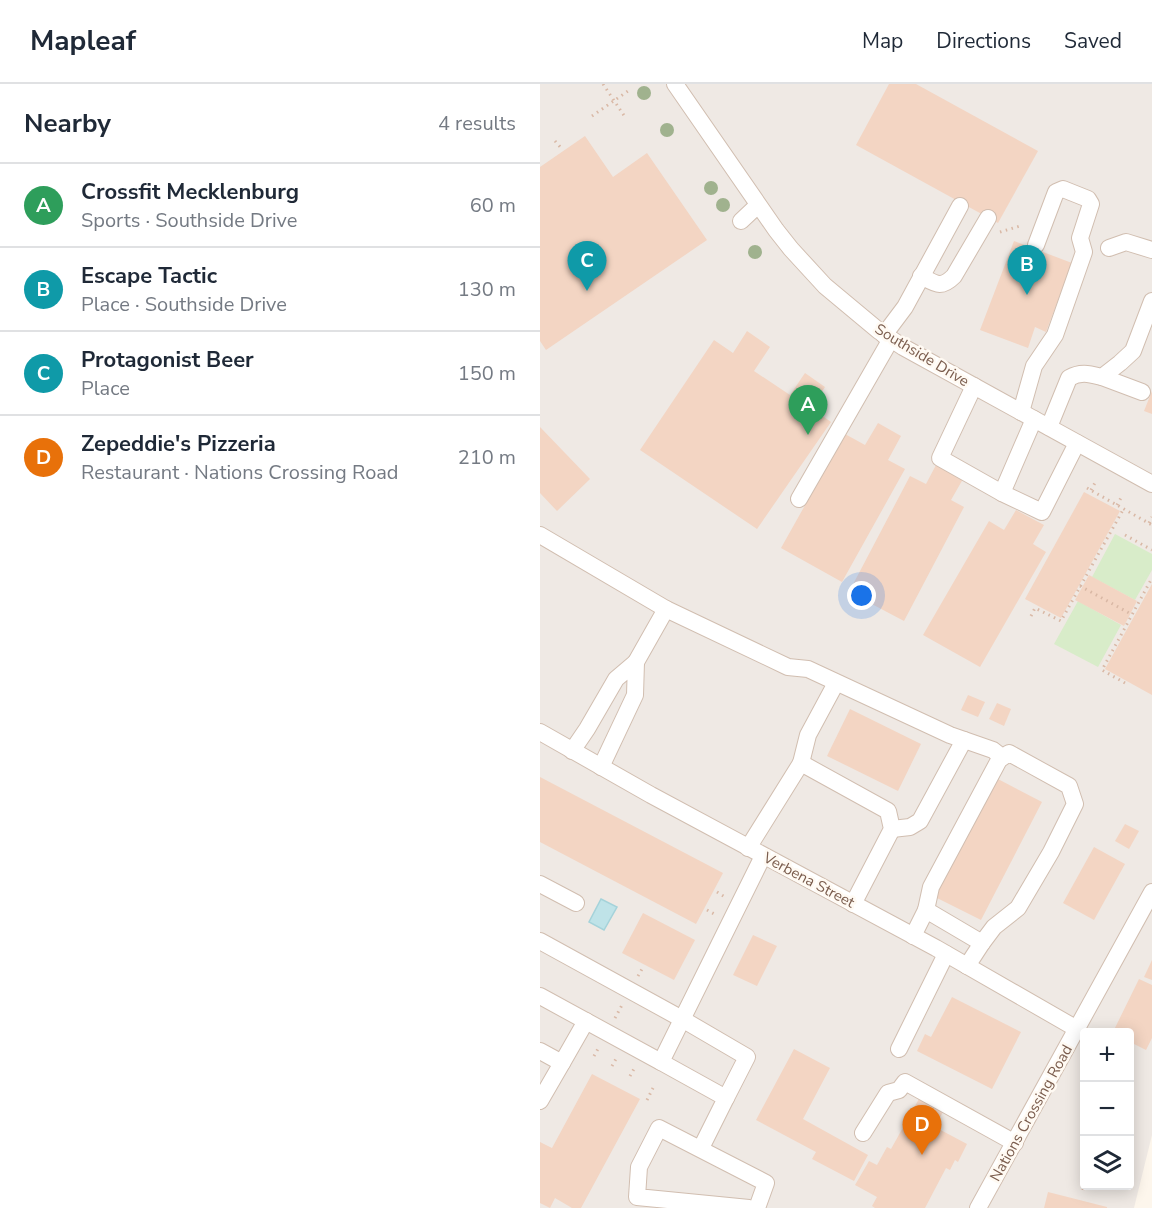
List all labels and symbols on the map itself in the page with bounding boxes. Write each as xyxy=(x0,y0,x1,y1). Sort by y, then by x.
pin: C xyxy=(568,242,606,291)
pin: B xyxy=(1008,246,1046,295)
street label: Southside Drive xyxy=(871,319,973,391)
pin: A xyxy=(788,386,828,435)
your location xyxy=(847,581,876,610)
street label: Verbena Street xyxy=(759,847,859,913)
street label: Nations Crossing Road xyxy=(985,1041,1077,1185)
pin: D xyxy=(902,1106,941,1155)

